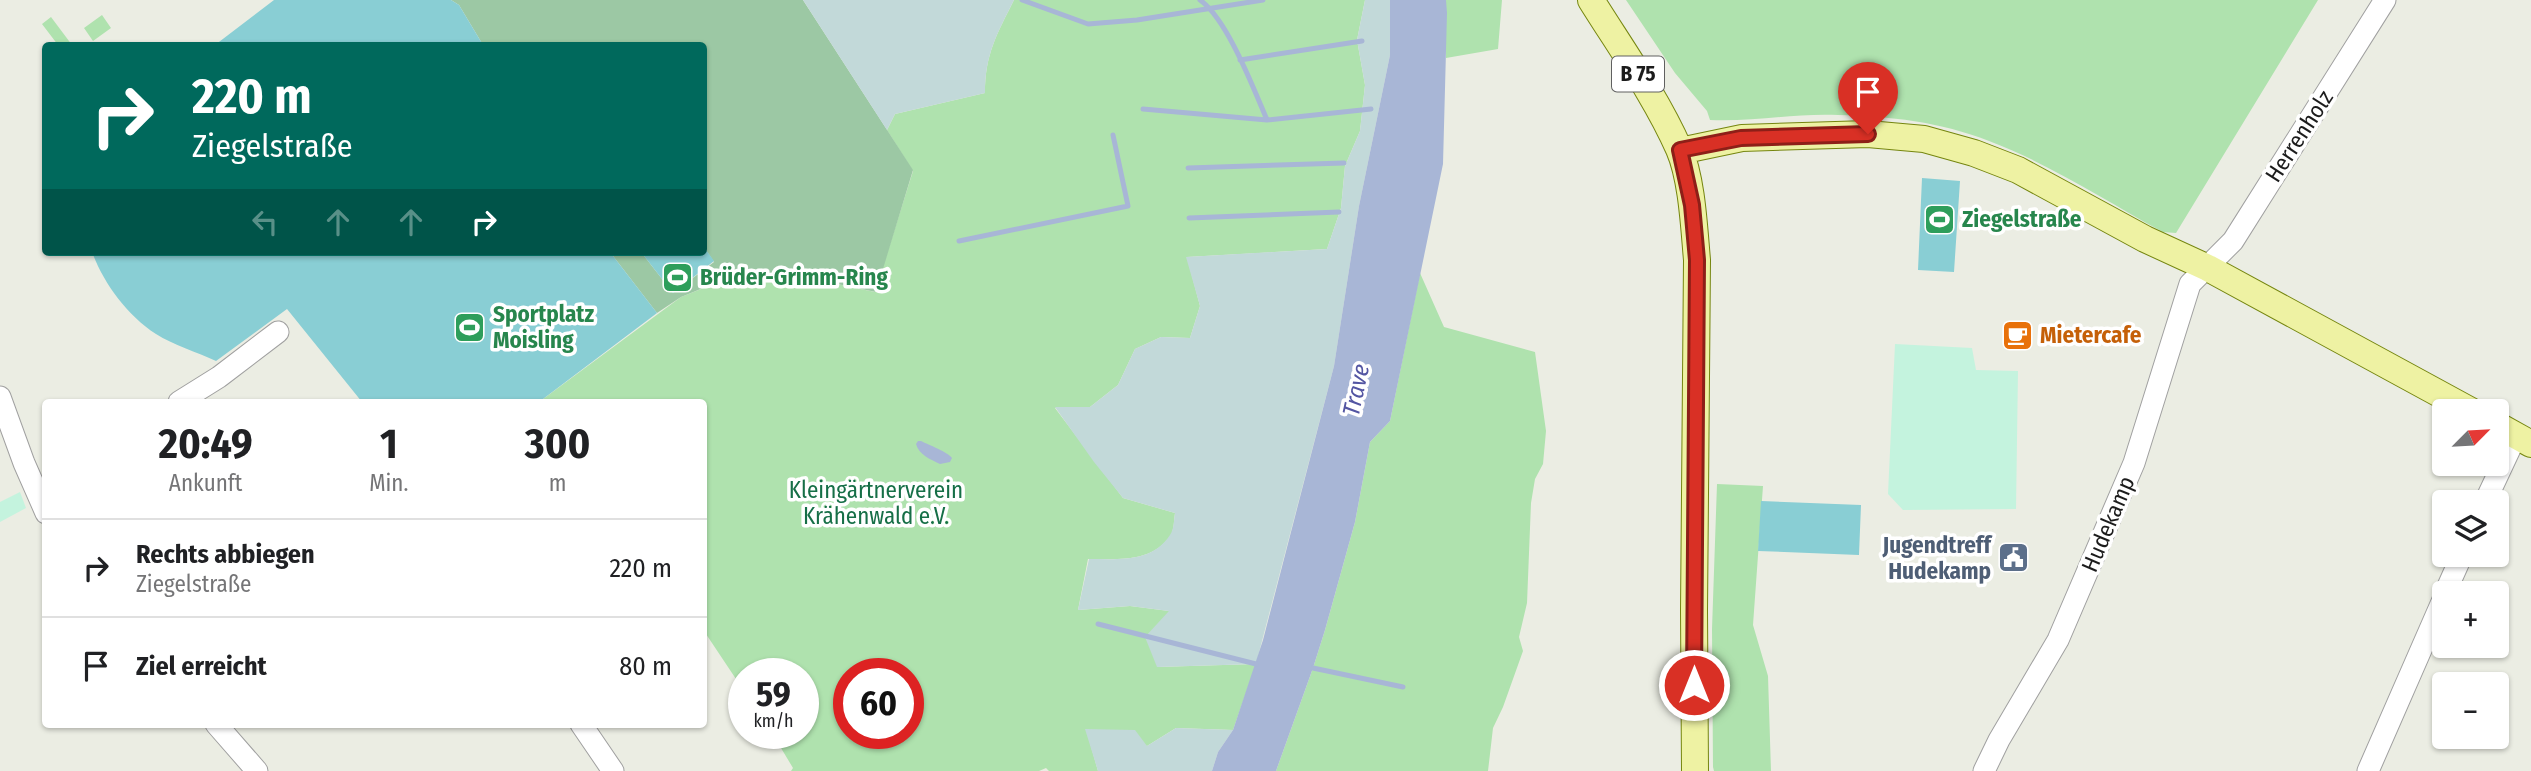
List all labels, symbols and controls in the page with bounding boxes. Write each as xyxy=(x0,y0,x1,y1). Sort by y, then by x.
road number: B 75 xyxy=(1612,56,1664,92)
pin xyxy=(1838,62,1898,134)
text: 220 m xyxy=(192,67,312,126)
icon: right xyxy=(77,70,168,161)
icon: arrive xyxy=(1849,73,1887,111)
street label: Herrenholz xyxy=(2259,85,2339,187)
text: Ziegelstraße xyxy=(192,127,353,165)
sports icon: Ziegelstraße xyxy=(1922,202,1956,236)
icon: left xyxy=(246,203,284,241)
icon: ahead xyxy=(319,203,357,241)
icon: ahead xyxy=(392,203,430,241)
icon: right xyxy=(465,203,503,241)
place label: Ziegelstraße xyxy=(1962,205,2082,233)
sports icon: Brüder-Grimm-Ring xyxy=(660,260,694,294)
place label: Brüder-Grimm-Ring xyxy=(700,263,888,291)
place label: Sportplatz Moisling xyxy=(493,300,594,354)
sports icon: Sportplatz Moisling xyxy=(453,310,487,344)
cafe icon: Mietercafe xyxy=(2000,318,2034,352)
place label: Mietercafe xyxy=(2040,321,2142,349)
water label: Trave xyxy=(1337,362,1375,418)
north arrow xyxy=(2432,399,2510,476)
map controls xyxy=(2432,399,2509,749)
text: 20:49 xyxy=(158,419,253,469)
text: 1 xyxy=(380,419,398,469)
text: 300 xyxy=(525,419,591,469)
text: Ankunft xyxy=(169,469,242,497)
text: Min. xyxy=(369,469,408,497)
text: m xyxy=(549,469,567,497)
street label: Hudekamp xyxy=(2075,472,2141,576)
park label: Kleingärtnerverein Krähenwald e.V. xyxy=(789,476,963,530)
button: layers xyxy=(2432,490,2509,567)
place label: Jugendtreff Hudekamp xyxy=(1882,531,1993,585)
text: Rechts abbiegen xyxy=(136,539,315,570)
public building icon: Jugendtreff Hudekamp xyxy=(1997,541,2031,575)
icon: right xyxy=(77,549,115,587)
text: 220 m xyxy=(609,553,672,584)
text: Ziegelstraße xyxy=(136,570,251,598)
button: + xyxy=(2432,581,2509,658)
icon: arrive xyxy=(77,647,115,685)
position arrow xyxy=(1657,648,1731,722)
text: Ziel erreicht xyxy=(136,651,267,682)
text: 80 m xyxy=(619,651,672,682)
speed limit sign: 60 xyxy=(833,658,924,749)
button: − xyxy=(2432,672,2509,749)
text: 59 xyxy=(756,673,791,715)
text: km/h xyxy=(753,710,794,732)

